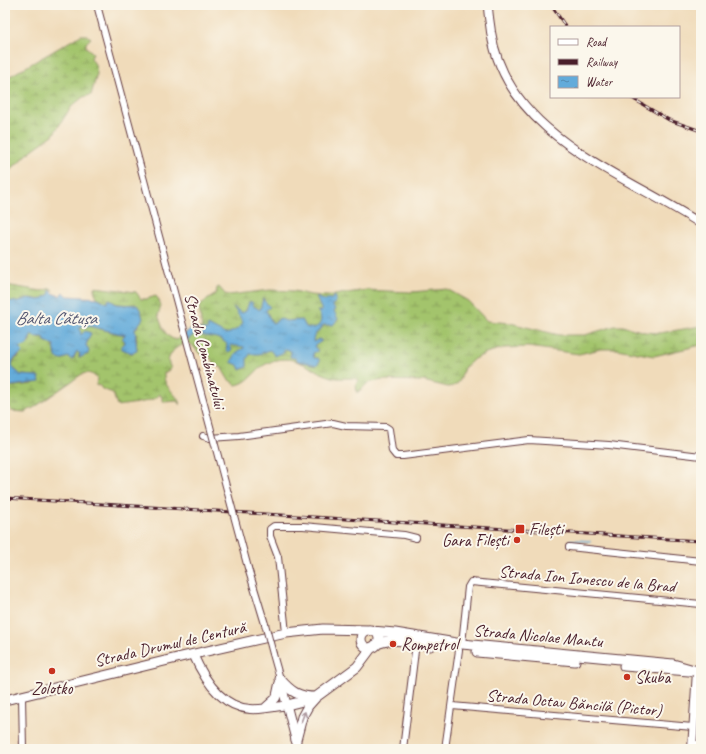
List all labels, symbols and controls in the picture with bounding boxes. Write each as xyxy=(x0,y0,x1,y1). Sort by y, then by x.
legend xyxy=(550,26,680,98)
text: Road xyxy=(586,34,608,50)
text: Railway xyxy=(586,54,618,70)
text: Water xyxy=(586,74,614,90)
street label: Strada Combinatului xyxy=(180,291,231,413)
water label: Balta Cătușa xyxy=(16,307,99,329)
place label: Filești xyxy=(529,519,565,540)
marker: Filești xyxy=(514,523,526,535)
place label: Gara Filești xyxy=(442,530,511,551)
marker: Gara Filești xyxy=(512,535,522,545)
street label: Strada Ion Ionescu de la Brad xyxy=(498,561,679,597)
street label: Strada Drumul de Centură xyxy=(92,616,249,672)
street label: Strada Nicolae Mantu xyxy=(473,620,605,652)
place label: Rompetrol xyxy=(401,634,461,655)
marker: Rompetrol xyxy=(388,639,398,649)
marker: Zolotko xyxy=(47,666,57,676)
place label: Skuba xyxy=(635,667,671,688)
marker: Skuba xyxy=(622,672,632,682)
place label: Zolotko xyxy=(31,678,74,699)
street label: Strada Octav Băncilă (Pictor) xyxy=(485,685,664,721)
one-way arrow xyxy=(300,711,308,723)

